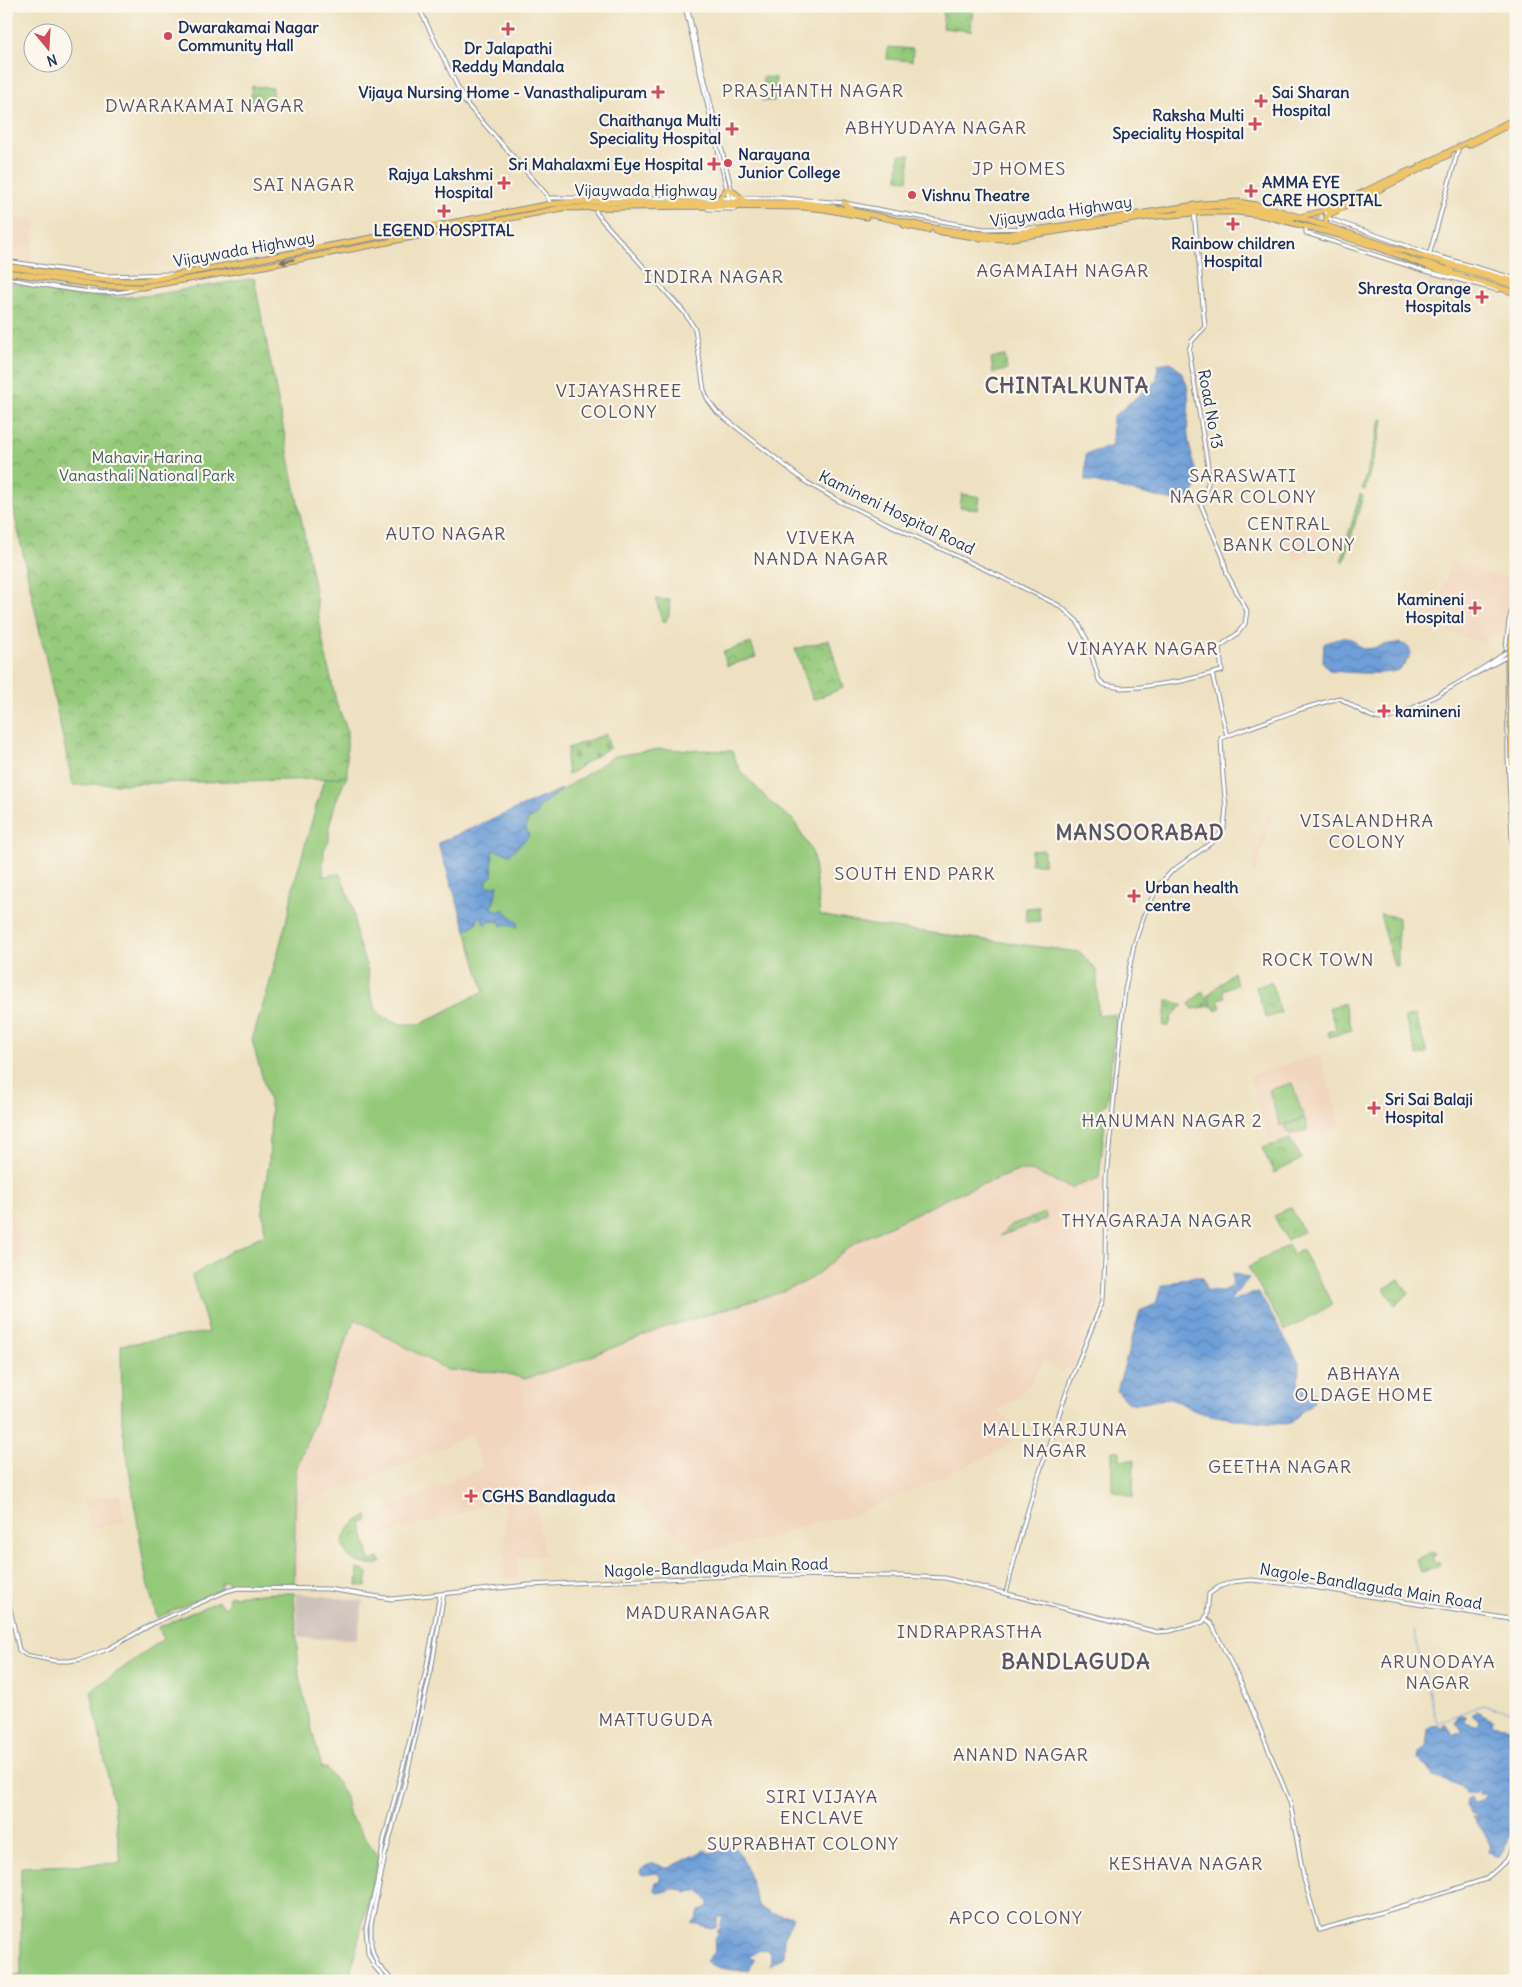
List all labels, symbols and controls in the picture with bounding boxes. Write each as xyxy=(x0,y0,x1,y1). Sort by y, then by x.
place label: Dwarakamai Nagar Community Hall xyxy=(178,17,319,56)
north arrow xyxy=(22,22,72,72)
marker: Dr Jalapathi Reddy Mandala xyxy=(501,22,515,36)
marker: Dwarakamai Nagar Community Hall xyxy=(162,30,174,42)
place label: Dr Jalapathi Reddy Mandala xyxy=(452,38,564,77)
text: N xyxy=(45,50,59,70)
district label: PRASHANTH NAGAR xyxy=(722,79,904,102)
place label: Vijaya Nursing Home - Vanasthalipuram xyxy=(358,82,647,103)
place label: Sai Sharan Hospital xyxy=(1272,82,1349,121)
marker: Vijaya Nursing Home - Vanasthalipuram xyxy=(651,85,665,99)
district label: DWARAKAMAI NAGAR xyxy=(105,94,305,117)
marker: Sai Sharan Hospital xyxy=(1254,94,1268,108)
place label: Raksha Multi Speciality Hospital xyxy=(1112,105,1244,144)
place label: Chaithanya Multi Speciality Hospital xyxy=(589,110,721,149)
district label: ABHYUDAYA NAGAR xyxy=(845,116,1027,139)
marker: Raksha Multi Speciality Hospital xyxy=(1248,117,1262,131)
marker: Chaithanya Multi Speciality Hospital xyxy=(725,122,739,136)
place label: Narayana Junior College xyxy=(738,144,841,183)
place label: Sri Mahalaxmi Eye Hospital xyxy=(509,154,703,175)
marker: Sri Mahalaxmi Eye Hospital xyxy=(707,157,721,171)
marker: Narayana Junior College xyxy=(722,157,734,169)
district label: JP HOMES xyxy=(972,157,1066,180)
place label: Rajya Lakshmi Hospital xyxy=(388,164,493,203)
place label: AMMA EYE CARE HOSPITAL xyxy=(1262,172,1382,210)
district label: SAI NAGAR xyxy=(253,173,355,196)
marker: Rajya Lakshmi Hospital xyxy=(497,176,511,190)
street label: Vijaywada Highway xyxy=(574,180,718,200)
marker: AMMA EYE CARE HOSPITAL xyxy=(1244,184,1258,198)
place label: Vishnu Theatre xyxy=(922,185,1030,205)
marker: Vishnu Theatre xyxy=(906,189,918,201)
street label: Vijaywada Highway xyxy=(989,191,1133,231)
marker: LEGEND HOSPITAL xyxy=(437,204,451,218)
marker: Rainbow children Hospital xyxy=(1226,217,1240,231)
place label: LEGEND HOSPITAL xyxy=(374,220,515,240)
street label: Vijaywada Highway xyxy=(172,227,316,271)
place label: Rainbow children Hospital xyxy=(1171,233,1295,272)
one-way arrow xyxy=(278,258,294,266)
district label: AGAMAIAH NAGAR xyxy=(977,259,1149,282)
district label: INDIRA NAGAR xyxy=(644,265,784,288)
place label: Shresta Orange Hospitals xyxy=(1358,278,1471,317)
marker: Shresta Orange Hospitals xyxy=(1475,290,1489,304)
street label: Road No 13 xyxy=(1194,368,1228,450)
district label: CHINTALKUNTA xyxy=(985,372,1149,399)
district label: VIJAYASHREE COLONY xyxy=(556,379,682,423)
park label: Mahavir Harina Vanasthali National Park xyxy=(59,447,235,485)
district label: SARASWATI NAGAR COLONY xyxy=(1169,464,1317,508)
street label: Kamineni Hospital Road xyxy=(816,466,978,558)
district label: CENTRAL BANK COLONY xyxy=(1222,512,1356,556)
district label: AUTO NAGAR xyxy=(386,522,506,545)
district label: VIVEKA NANDA NAGAR xyxy=(753,526,889,570)
place label: Kamineni Hospital xyxy=(1397,589,1464,628)
marker: Kamineni Hospital xyxy=(1468,601,1482,615)
district label: VINAYAK NAGAR xyxy=(1067,637,1219,660)
place label: kamineni xyxy=(1395,701,1461,721)
marker: kamineni xyxy=(1377,704,1391,718)
district label: VISALANDHRA COLONY xyxy=(1300,809,1434,853)
district label: MANSOORABAD xyxy=(1055,819,1225,846)
district label: SOUTH END PARK xyxy=(834,862,996,885)
place label: Urban health centre xyxy=(1145,877,1239,915)
marker: Urban health centre xyxy=(1127,889,1141,903)
district label: ROCK TOWN xyxy=(1261,948,1375,971)
place label: Sri Sai Balaji Hospital xyxy=(1385,1089,1473,1128)
marker: Sri Sai Balaji Hospital xyxy=(1367,1101,1381,1115)
district label: HANUMAN NAGAR 2 xyxy=(1081,1109,1263,1132)
district label: THYAGARAJA NAGAR xyxy=(1061,1209,1253,1232)
district label: ABHAYA OLDAGE HOME xyxy=(1295,1362,1433,1406)
district label: MALLIKARJUNA NAGAR xyxy=(982,1418,1128,1462)
district label: GEETHA NAGAR xyxy=(1208,1455,1352,1478)
place label: CGHS Bandlaguda xyxy=(482,1486,616,1507)
marker: CGHS Bandlaguda xyxy=(464,1489,478,1503)
street label: Nagole-Bandlaguda Main Road xyxy=(603,1553,829,1581)
street label: Nagole-Bandlaguda Main Road xyxy=(1258,1559,1484,1613)
district label: MADURANAGAR xyxy=(625,1601,771,1624)
district label: INDRAPRASTHA xyxy=(897,1620,1043,1643)
district label: BANDLAGUDA xyxy=(1001,1648,1151,1675)
district label: ARUNODAYA NAGAR xyxy=(1380,1650,1496,1694)
district label: MATTUGUDA xyxy=(598,1708,714,1731)
district label: ANAND NAGAR xyxy=(953,1743,1089,1766)
district label: SIRI VIJAYA ENCLAVE xyxy=(766,1785,878,1829)
district label: SUPRABHAT COLONY xyxy=(707,1832,899,1855)
district label: KESHAVA NAGAR xyxy=(1109,1852,1263,1875)
district label: APCO COLONY xyxy=(949,1906,1083,1929)

